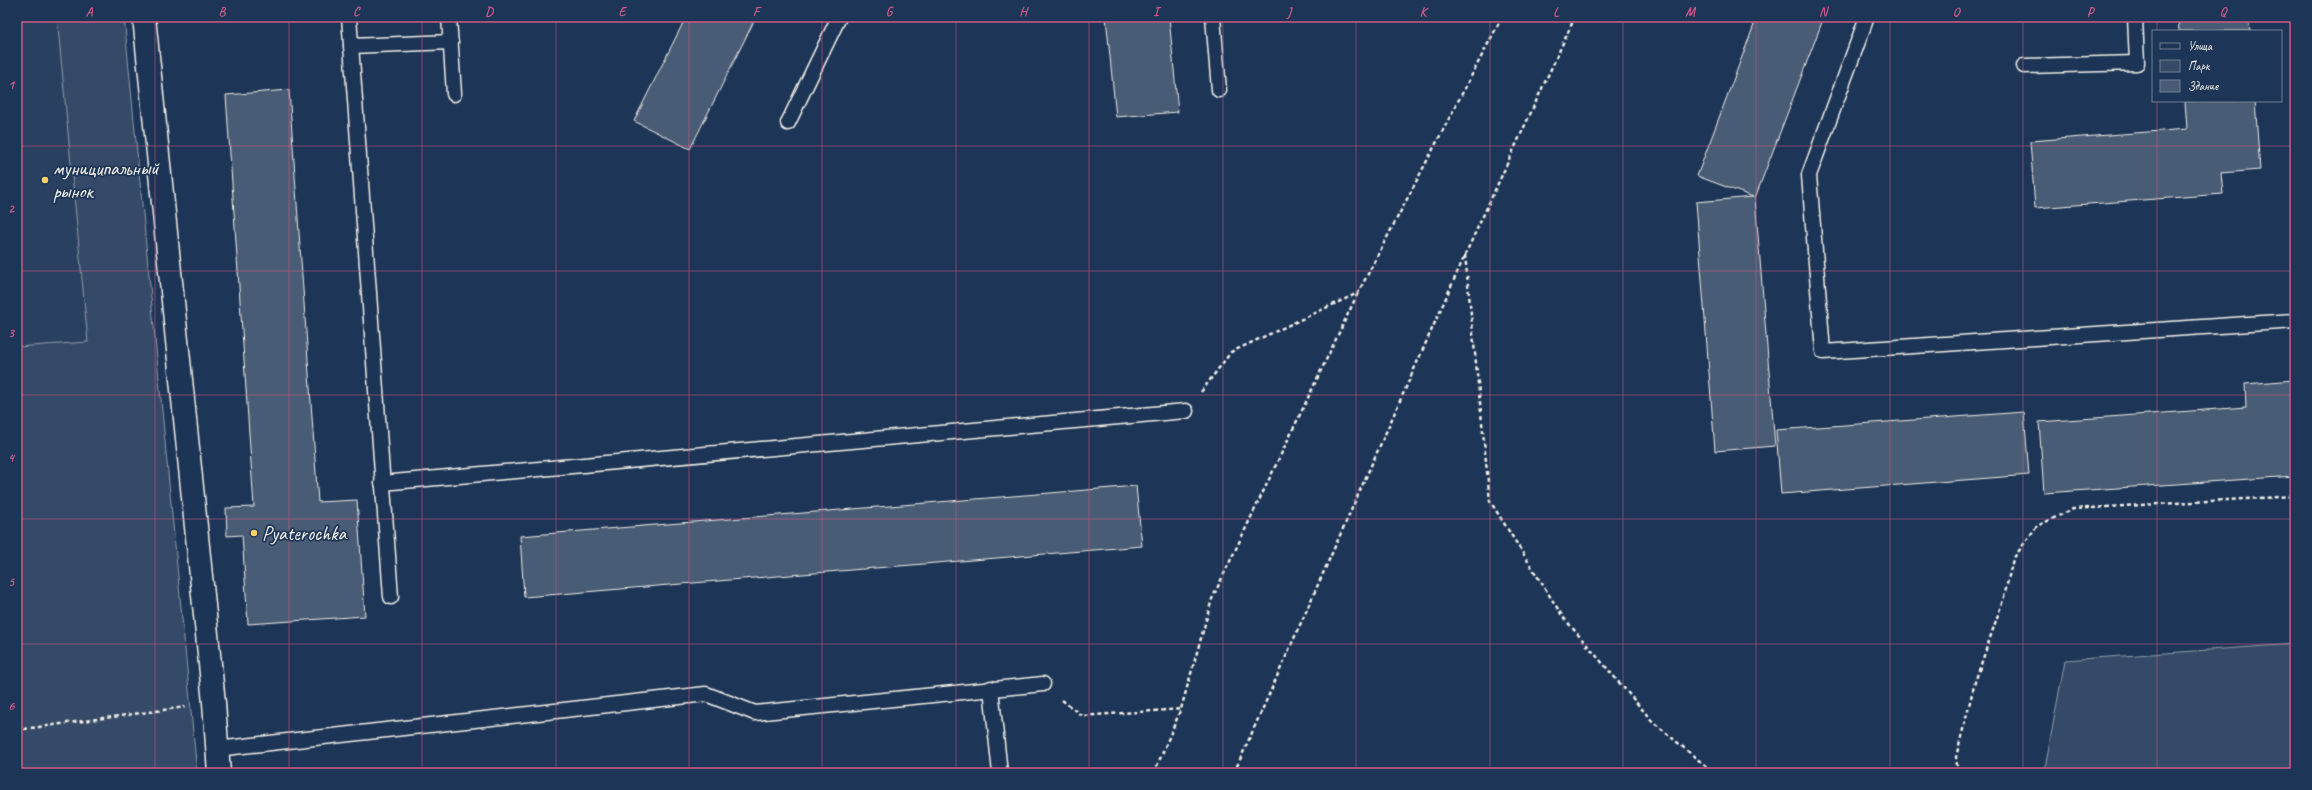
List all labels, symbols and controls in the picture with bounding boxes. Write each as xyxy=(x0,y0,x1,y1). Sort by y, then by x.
text: A xyxy=(86,4,94,20)
text: B xyxy=(219,4,227,20)
text: C xyxy=(353,4,361,20)
text: D xyxy=(485,4,494,20)
text: E xyxy=(619,4,628,20)
text: F xyxy=(753,4,762,20)
text: G xyxy=(886,4,894,20)
text: H xyxy=(1019,4,1029,20)
text: I xyxy=(1153,4,1162,20)
text: J xyxy=(1286,4,1293,20)
text: K xyxy=(1420,4,1430,20)
text: L xyxy=(1553,4,1560,20)
text: M xyxy=(1685,4,1696,20)
text: N xyxy=(1819,4,1830,20)
text: O xyxy=(1953,4,1962,20)
text: P xyxy=(2087,4,2096,20)
text: Q xyxy=(2220,4,2228,20)
legend xyxy=(2152,30,2282,102)
text: Улица xyxy=(2188,38,2213,54)
text: Парк xyxy=(2188,58,2211,74)
text: 1 xyxy=(8,77,16,93)
text: Здание xyxy=(2188,78,2219,94)
place label: муниципальный рынок xyxy=(53,156,160,204)
marker: муниципальный рынок xyxy=(40,175,50,185)
text: 2 xyxy=(8,201,15,217)
text: 3 xyxy=(8,325,15,341)
text: 4 xyxy=(8,450,16,466)
place label: Pyaterochka xyxy=(262,521,347,546)
marker: Pyaterochka xyxy=(249,528,259,538)
text: 5 xyxy=(8,574,15,590)
text: 6 xyxy=(8,698,15,714)

